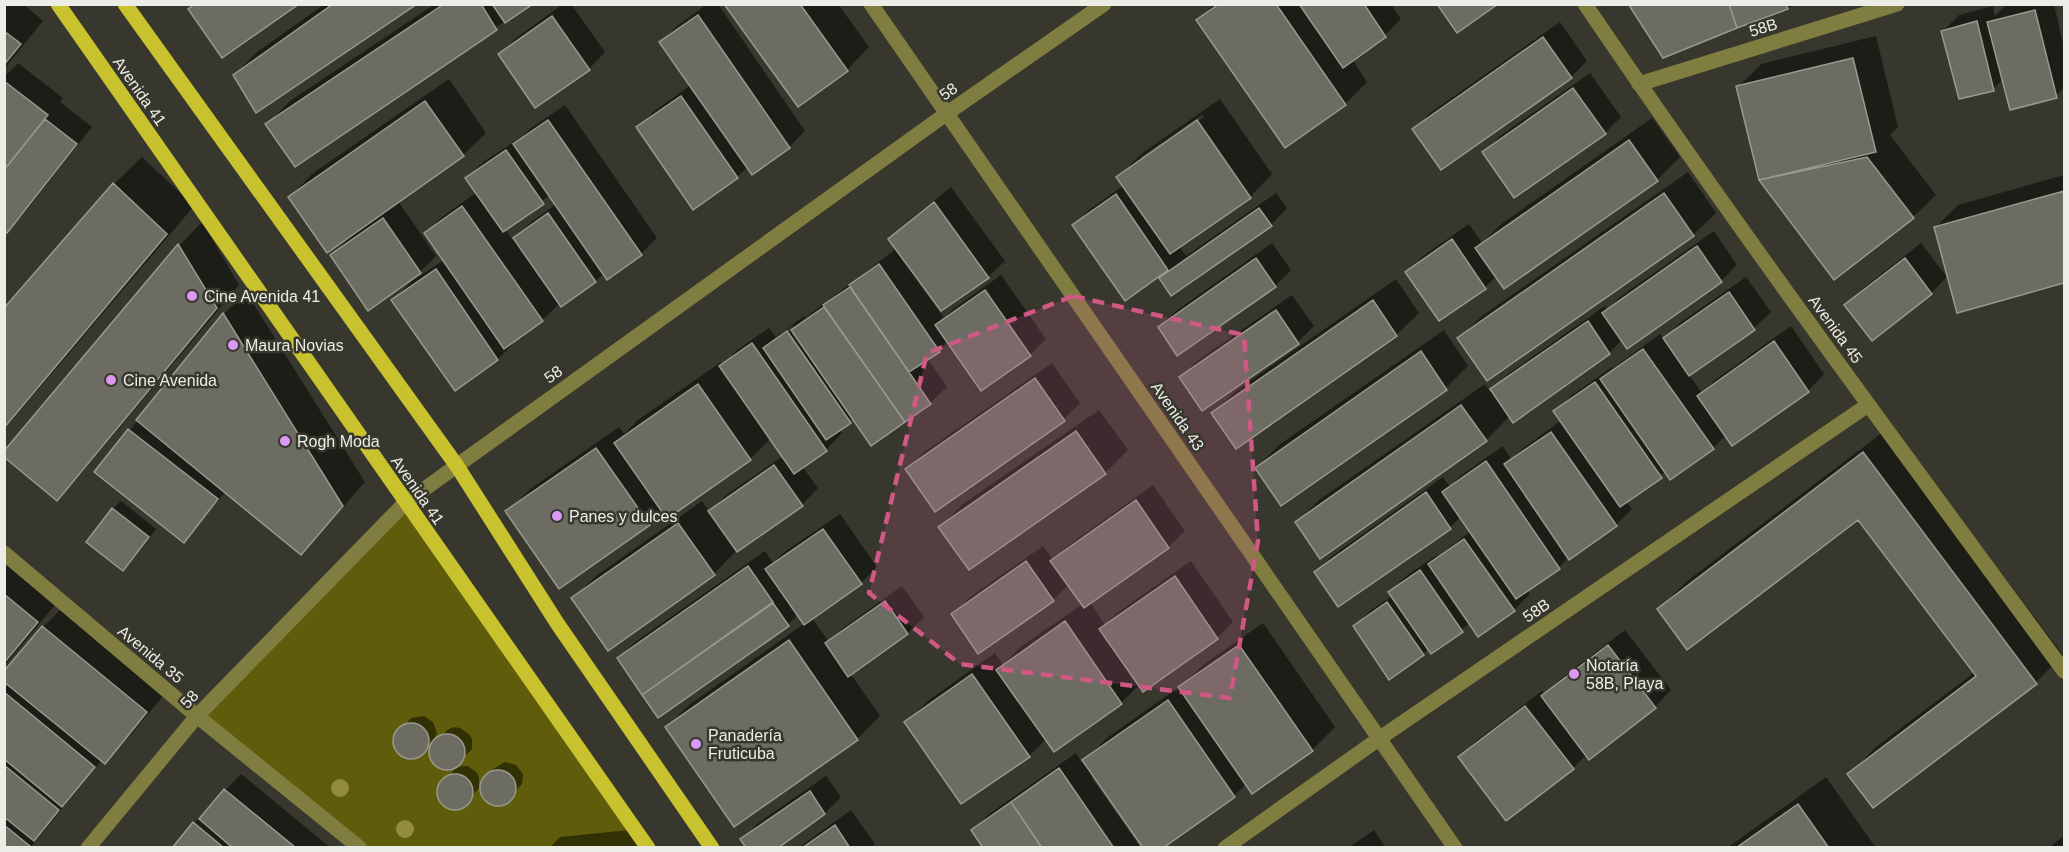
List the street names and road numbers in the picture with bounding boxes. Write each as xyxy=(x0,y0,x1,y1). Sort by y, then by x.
street label: 58B xyxy=(1747,15,1779,40)
street label: Avenida 41 xyxy=(110,54,169,129)
street label: 58 xyxy=(936,79,961,103)
street label: Avenida 45 xyxy=(1805,292,1866,367)
street label: 58 xyxy=(541,362,566,387)
street label: Avenida 43 xyxy=(1148,379,1207,454)
street label: Avenida 41 xyxy=(388,453,447,528)
street label: 58B xyxy=(1520,595,1553,625)
street label: Avenida 35 xyxy=(115,622,187,687)
street label: 58 xyxy=(177,687,202,712)

